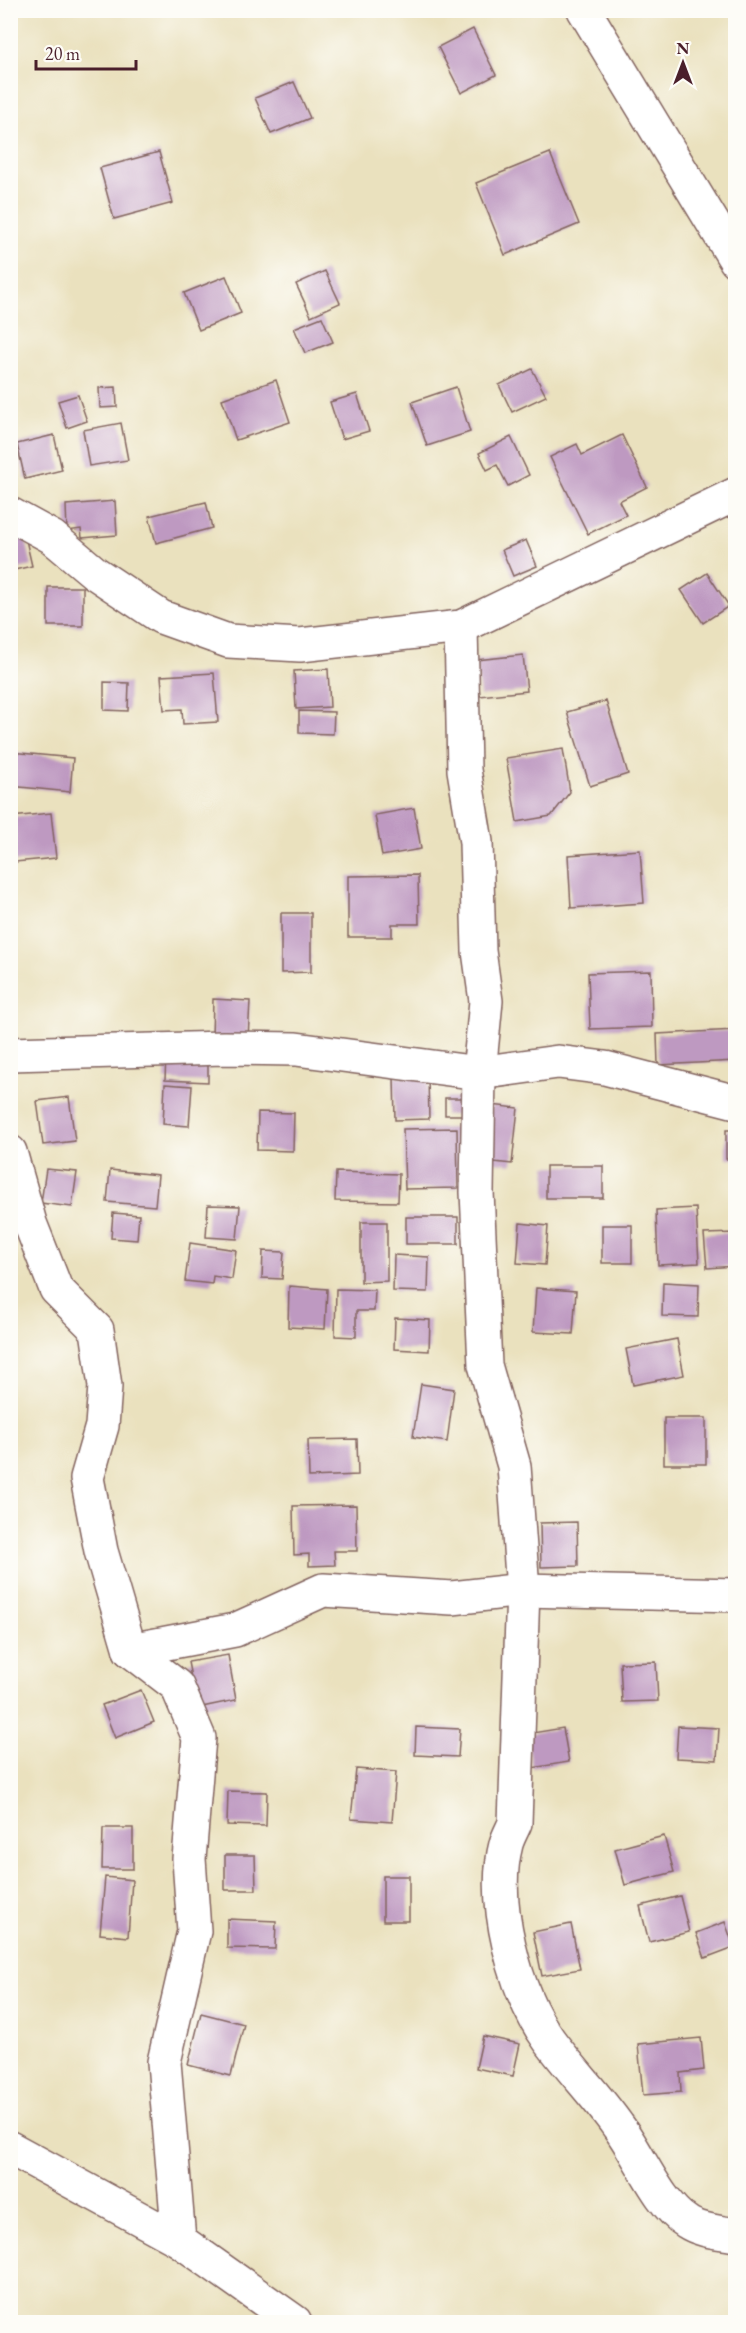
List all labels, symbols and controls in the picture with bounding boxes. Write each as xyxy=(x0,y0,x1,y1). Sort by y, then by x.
scale bar xyxy=(36,33,136,71)
north arrow xyxy=(653,33,713,93)
text: N xyxy=(677,38,690,59)
text: 20 m xyxy=(45,42,80,65)

